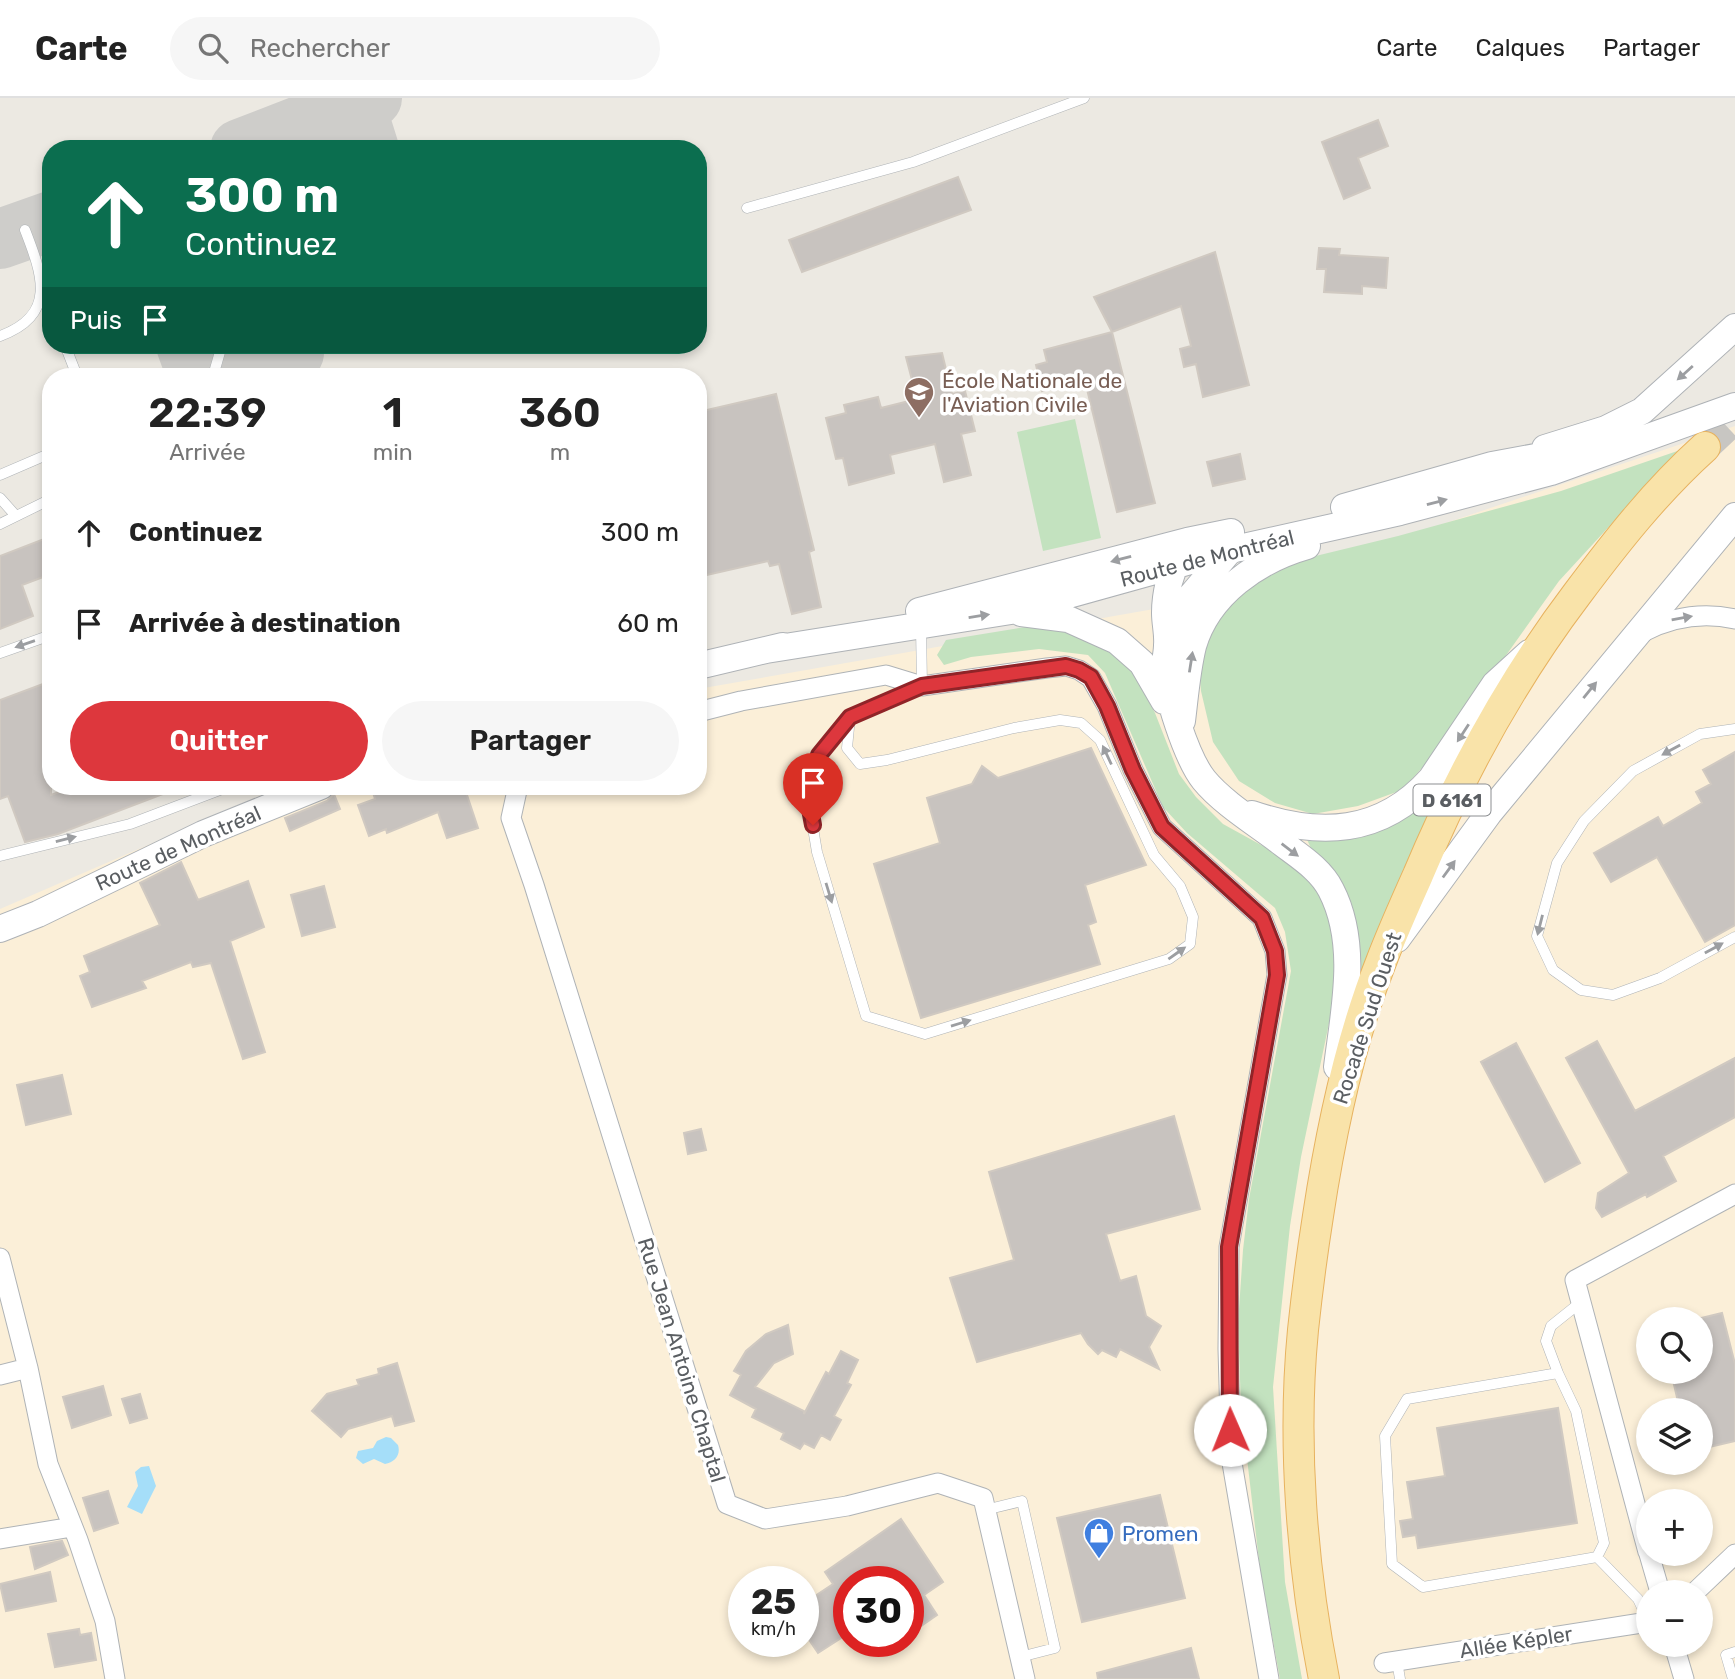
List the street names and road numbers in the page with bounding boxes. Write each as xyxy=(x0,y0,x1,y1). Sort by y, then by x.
street label: Route de Montréal xyxy=(1117,524,1297,592)
road number: D 6161 xyxy=(1414,785,1490,816)
street label: Route de Montréal xyxy=(91,800,265,896)
street label: Rocade Sud Ouest xyxy=(1327,929,1407,1107)
street label: Rue Jean Antoine Chaptal xyxy=(633,1235,731,1485)
street label: Allée Képler xyxy=(1458,1621,1574,1663)

